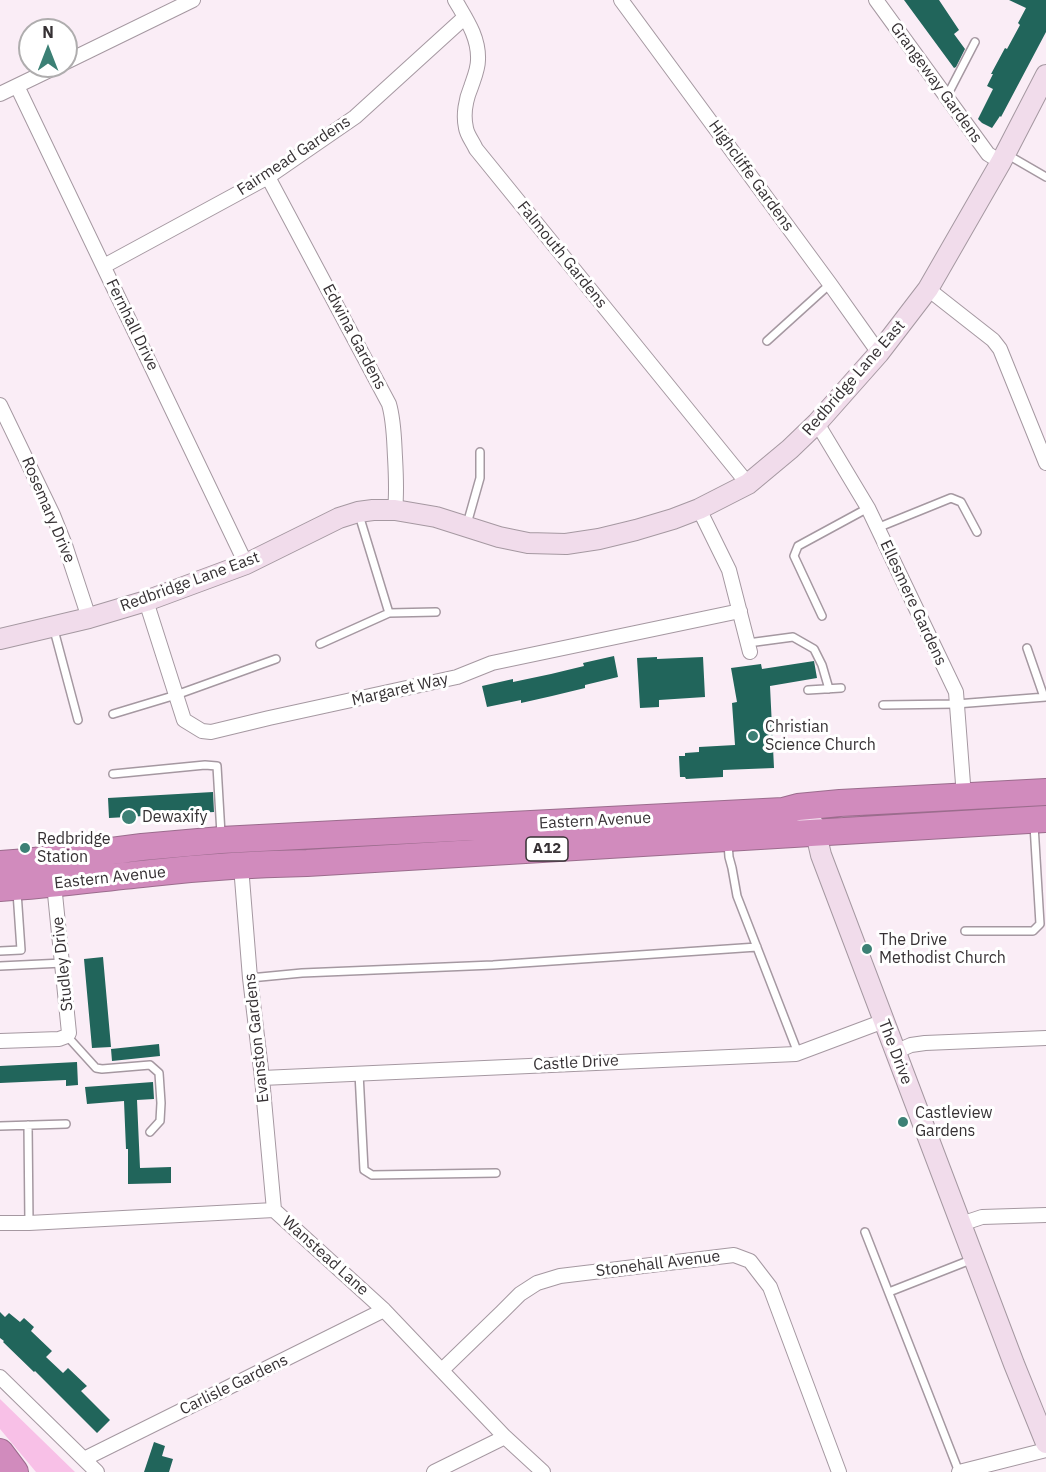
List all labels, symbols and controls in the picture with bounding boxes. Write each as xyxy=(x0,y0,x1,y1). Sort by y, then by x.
north arrow xyxy=(18,18,78,78)
street label: Grangeway Gardens xyxy=(886,19,986,147)
text: N xyxy=(42,22,54,42)
street label: Fairmead Gardens xyxy=(234,112,354,200)
street label: Highcliffe Gardens xyxy=(704,117,798,235)
street label: Falmouth Gardens xyxy=(513,198,611,312)
street label: Fernhall Drive xyxy=(102,276,162,374)
street label: Edwina Gardens xyxy=(318,281,390,393)
street label: Redbridge Lane East xyxy=(799,316,909,440)
street label: Rosemary Drive xyxy=(17,454,79,566)
street label: Ellesmere Gardens xyxy=(876,537,950,669)
street label: Redbridge Lane East xyxy=(118,548,262,616)
street label: Margaret Way xyxy=(350,670,450,710)
place label: Christian Science Church xyxy=(765,717,876,755)
marker: Christian Science Church xyxy=(746,729,760,743)
place label: Dewaxify xyxy=(142,807,208,827)
marker: Dewaxify xyxy=(120,808,138,826)
street label: Eastern Avenue xyxy=(539,808,651,834)
place label: Redbridge Station xyxy=(37,829,111,867)
road number: A12 xyxy=(526,837,568,861)
marker: Redbridge Station xyxy=(18,841,32,855)
street label: Eastern Avenue xyxy=(53,863,167,893)
street label: Studley Drive xyxy=(48,916,78,1012)
place label: The Drive Methodist Church xyxy=(879,930,1006,968)
marker: The Drive Methodist Church xyxy=(860,942,874,956)
street label: Evanston Gardens xyxy=(241,972,273,1104)
street label: The Drive xyxy=(874,1017,916,1087)
street label: Castle Drive xyxy=(533,1051,619,1075)
place label: Castleview Gardens xyxy=(915,1103,993,1141)
marker: Castleview Gardens xyxy=(896,1115,910,1129)
street label: Wanstead Lane xyxy=(278,1212,372,1300)
street label: Stonehall Avenue xyxy=(595,1247,721,1281)
street label: Carlisle Gardens xyxy=(177,1351,291,1419)

